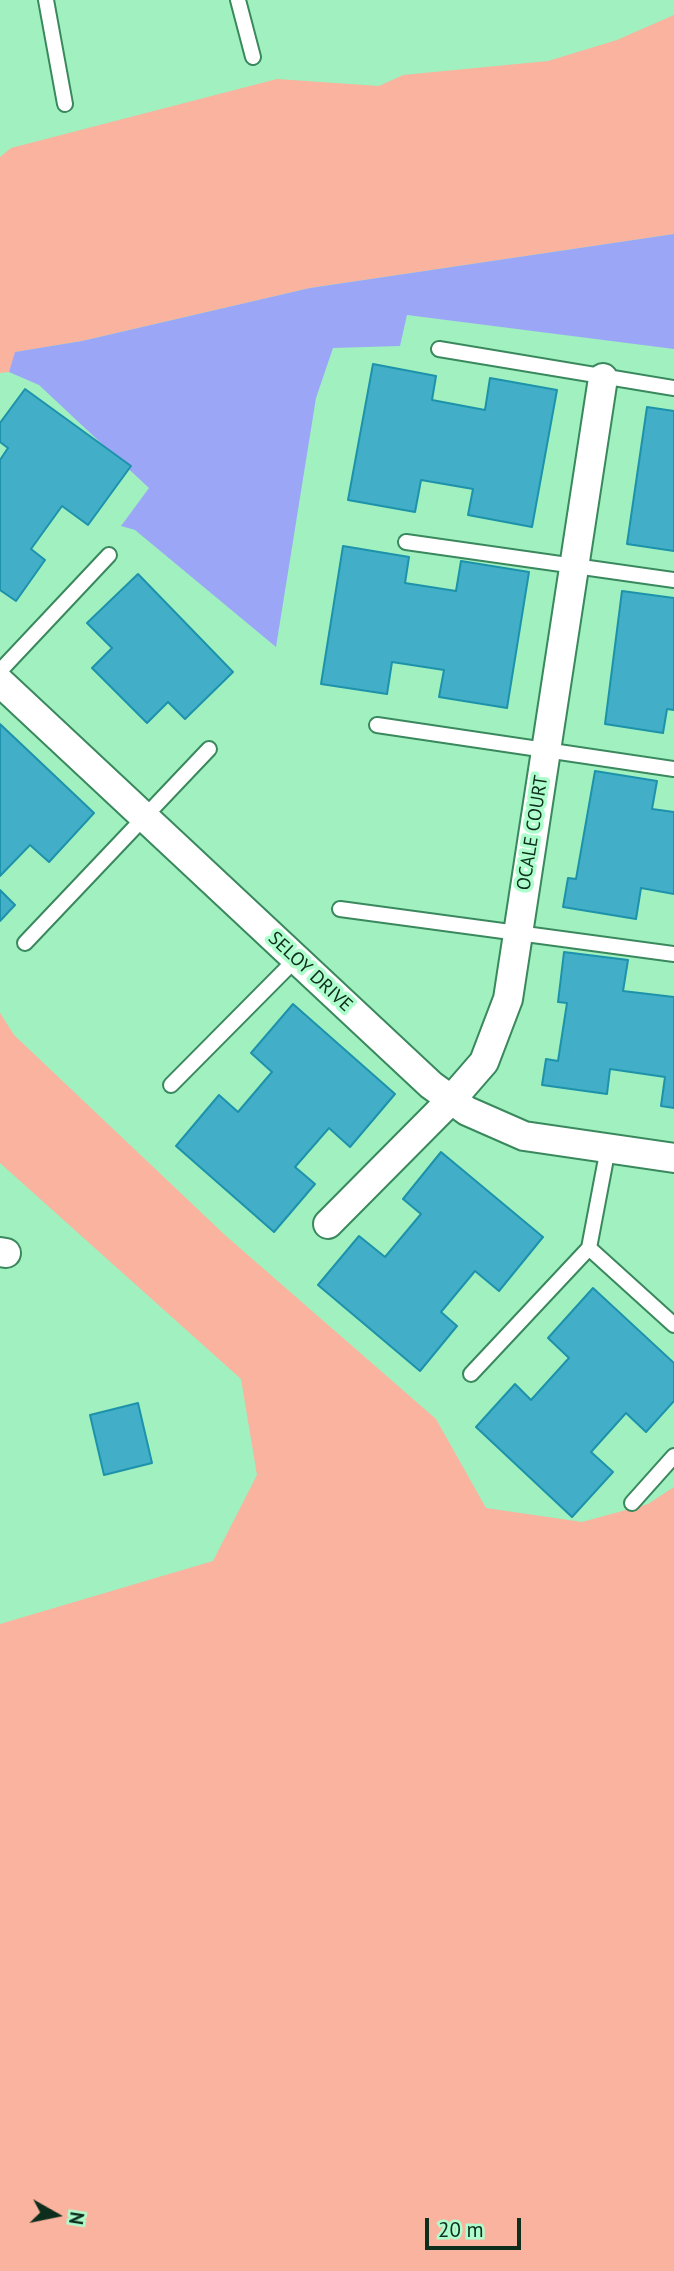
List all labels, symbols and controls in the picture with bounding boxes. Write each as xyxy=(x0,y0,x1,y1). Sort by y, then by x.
street label: OCALE COURT xyxy=(513,774,553,892)
street label: SELOY DRIVE xyxy=(263,927,357,1017)
north arrow xyxy=(21,2180,91,2250)
scale bar xyxy=(429,2204,525,2248)
text: N xyxy=(64,2210,90,2226)
text: 20 m xyxy=(438,2216,484,2243)

